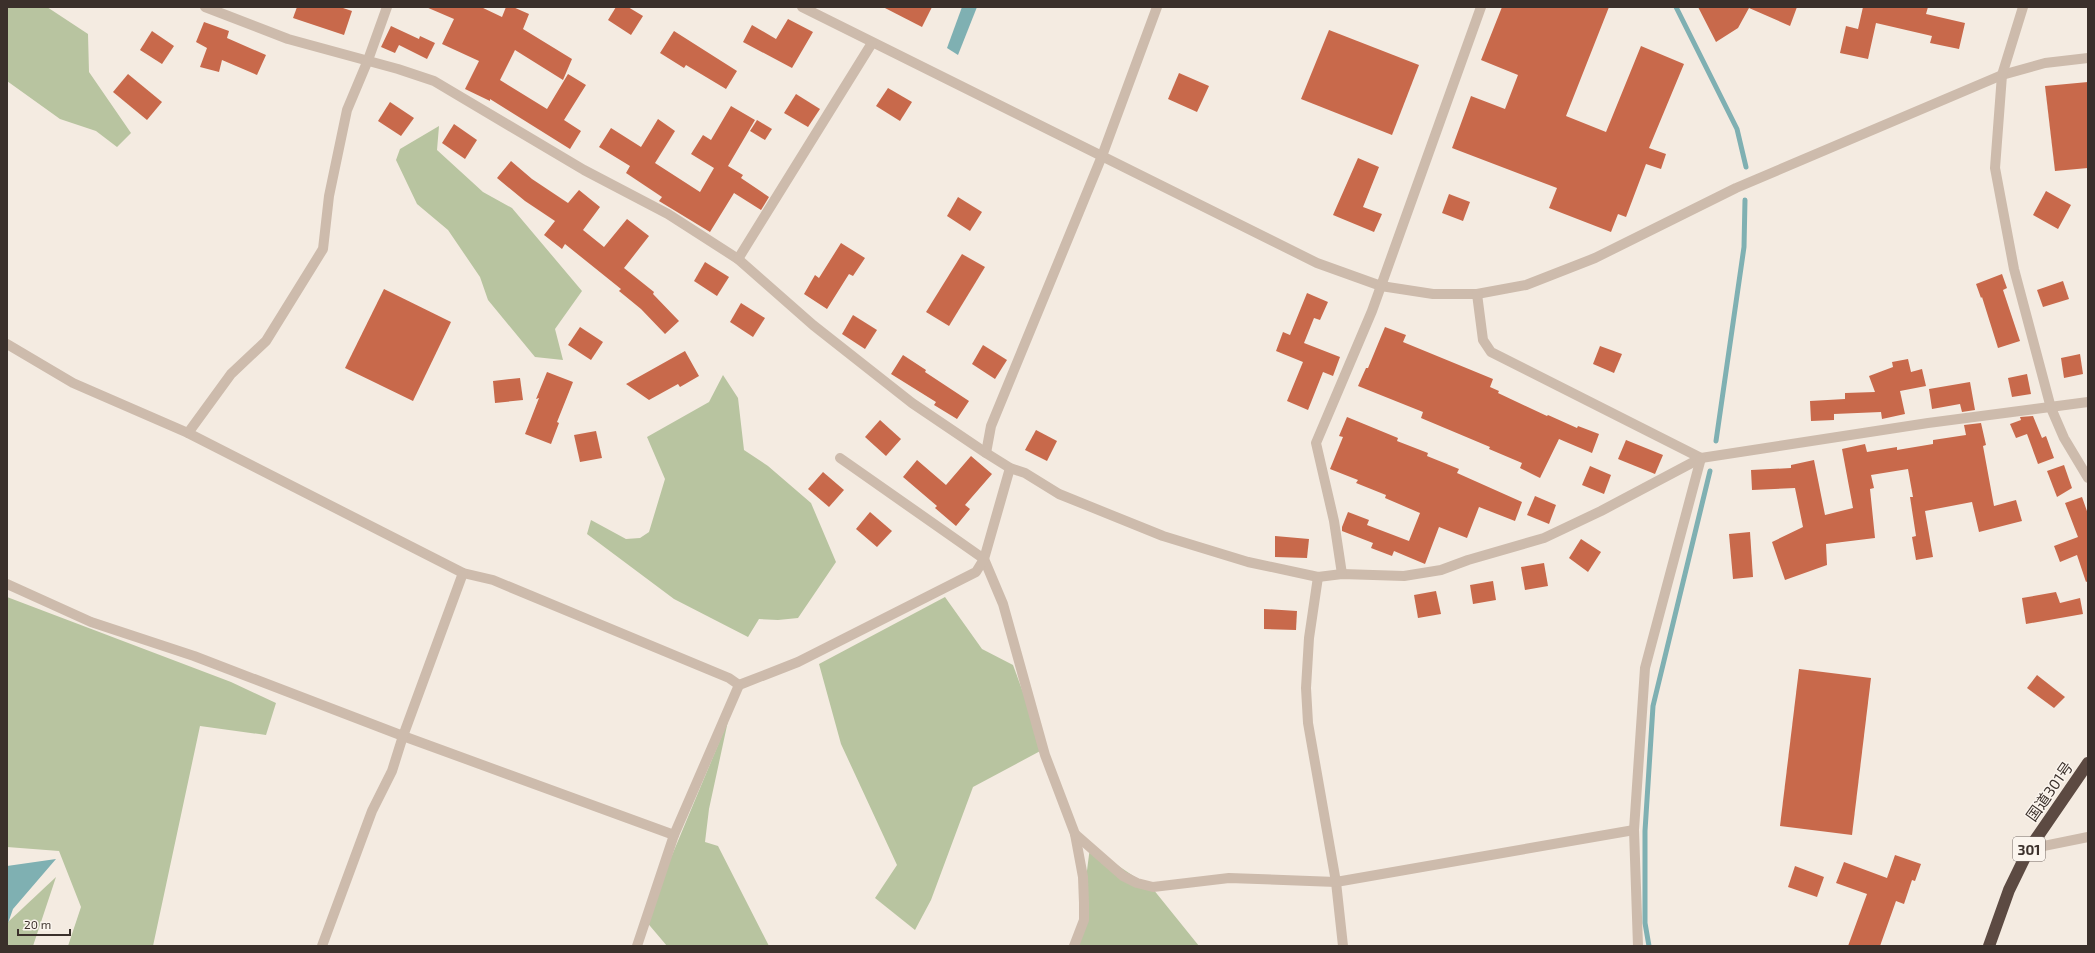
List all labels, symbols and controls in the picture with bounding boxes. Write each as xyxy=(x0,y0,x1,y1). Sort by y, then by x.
street label: 国道301号 xyxy=(2022,758,2076,824)
road number: 301 xyxy=(2013,837,2045,861)
scale bar xyxy=(18,911,70,937)
text: 20 m xyxy=(24,917,51,931)

